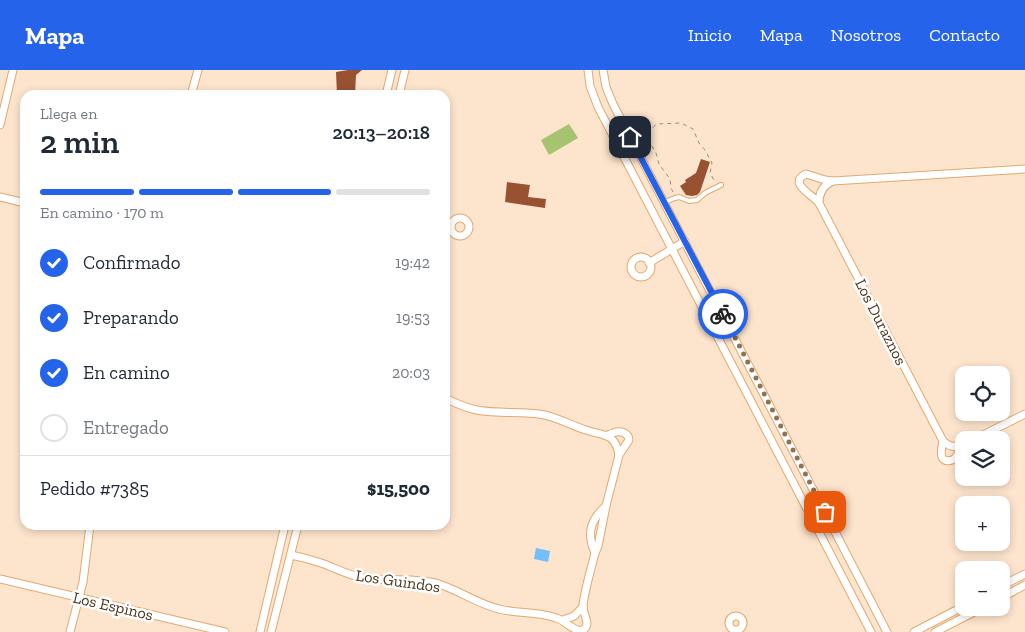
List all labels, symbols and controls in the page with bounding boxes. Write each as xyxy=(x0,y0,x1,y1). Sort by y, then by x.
text: Mapa xyxy=(25,21,84,50)
text: Inicio xyxy=(688,24,732,46)
text: Mapa xyxy=(760,24,803,46)
text: Nosotros xyxy=(831,24,901,46)
text: Contacto xyxy=(929,24,1000,46)
text: Llega en xyxy=(40,104,97,123)
pin xyxy=(609,116,651,158)
text: 20:13–20:18 xyxy=(333,121,430,144)
text: 2 min xyxy=(40,123,119,161)
icon: home xyxy=(616,123,644,151)
text: En camino · 170 m xyxy=(40,203,164,222)
icon: check xyxy=(40,249,68,277)
text: Confirmado xyxy=(83,251,180,274)
text: 19:42 xyxy=(395,253,430,272)
street label: Los Duraznos xyxy=(851,276,911,368)
courier xyxy=(698,289,748,339)
icon: bike xyxy=(709,300,737,328)
icon: check xyxy=(40,304,68,332)
text: Preparando xyxy=(83,306,179,329)
text: 19:53 xyxy=(396,308,430,327)
icon: check xyxy=(40,359,68,387)
text: En camino xyxy=(83,361,170,384)
text: 20:03 xyxy=(392,363,430,382)
map controls xyxy=(955,366,1010,616)
button: locate xyxy=(955,366,1010,421)
text: Entregado xyxy=(83,416,169,439)
button: layers xyxy=(955,431,1010,486)
text: Pedido #7385 xyxy=(40,477,149,500)
text: $15,500 xyxy=(367,477,430,500)
pin xyxy=(804,491,846,533)
button: + xyxy=(955,496,1010,551)
icon: bag xyxy=(811,498,839,526)
button: − xyxy=(955,561,1010,616)
street label: Los Guindos xyxy=(354,566,442,596)
street label: Los Espinos xyxy=(71,588,155,624)

